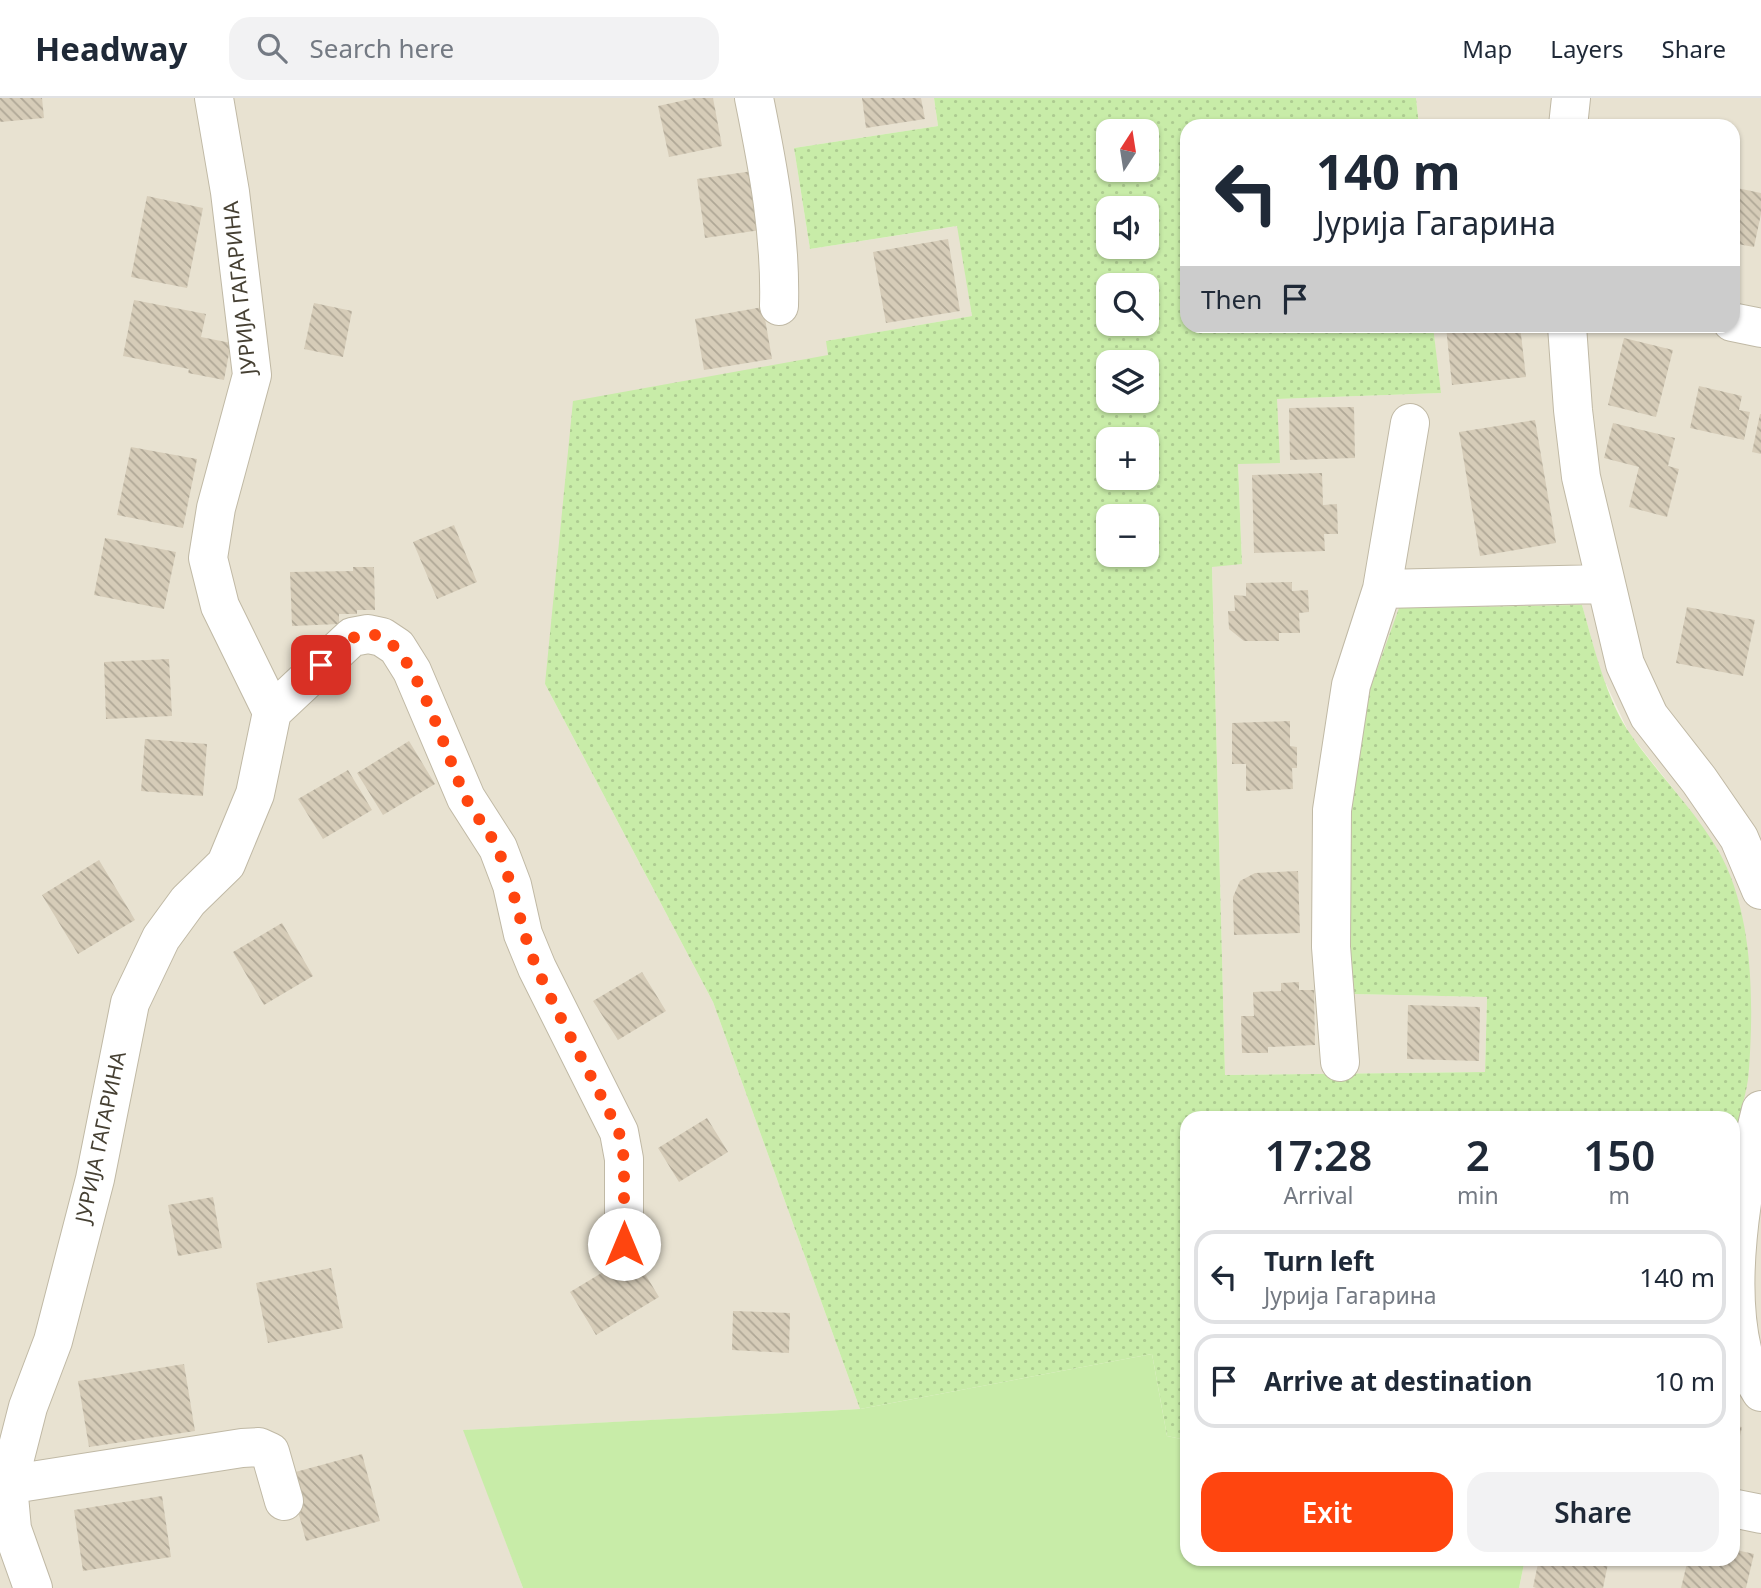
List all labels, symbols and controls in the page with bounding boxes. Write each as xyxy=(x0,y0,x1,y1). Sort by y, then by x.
search box xyxy=(229,17,719,80)
text: Headway xyxy=(35,26,187,71)
icon: search xyxy=(253,29,291,67)
text: Search here xyxy=(309,30,454,66)
text: Map xyxy=(1462,32,1512,65)
text: Layers xyxy=(1550,32,1624,65)
text: Share xyxy=(1662,32,1726,65)
north arrow xyxy=(1096,119,1158,182)
map controls xyxy=(1096,119,1159,567)
text: 140 m xyxy=(1316,138,1461,204)
icon: left xyxy=(1201,147,1292,238)
button: sound xyxy=(1096,196,1159,259)
street label: ЈУРИЈА ГАГАРИНА xyxy=(216,199,262,378)
text: Јурија Гагарина xyxy=(1316,201,1556,244)
button: search xyxy=(1096,273,1159,336)
icon: arrive xyxy=(1276,280,1314,318)
text: Then xyxy=(1201,281,1262,317)
button: layers xyxy=(1096,350,1159,413)
button: + xyxy=(1096,427,1159,490)
button: − xyxy=(1096,504,1159,567)
pin xyxy=(291,635,351,695)
icon: arrive xyxy=(302,646,340,684)
street label: ЈУРИЈА ГАГАРИНА xyxy=(68,1048,132,1227)
text: 17:28 xyxy=(1265,1126,1372,1183)
text: 2 xyxy=(1466,1126,1490,1183)
text: 150 xyxy=(1583,1126,1655,1183)
text: Arrival xyxy=(1283,1179,1354,1211)
text: min xyxy=(1457,1179,1499,1211)
text: m xyxy=(1609,1179,1630,1211)
position arrow xyxy=(587,1207,661,1281)
text: Turn left xyxy=(1264,1243,1375,1279)
icon: left xyxy=(1205,1258,1243,1296)
text: 140 m xyxy=(1639,1259,1715,1295)
text: Јурија Гагарина xyxy=(1264,1279,1437,1311)
icon: arrive xyxy=(1205,1362,1243,1400)
text: Arrive at destination xyxy=(1264,1363,1533,1399)
text: 10 m xyxy=(1654,1363,1715,1399)
button: Exit xyxy=(1201,1472,1453,1552)
button: Share xyxy=(1467,1472,1719,1552)

